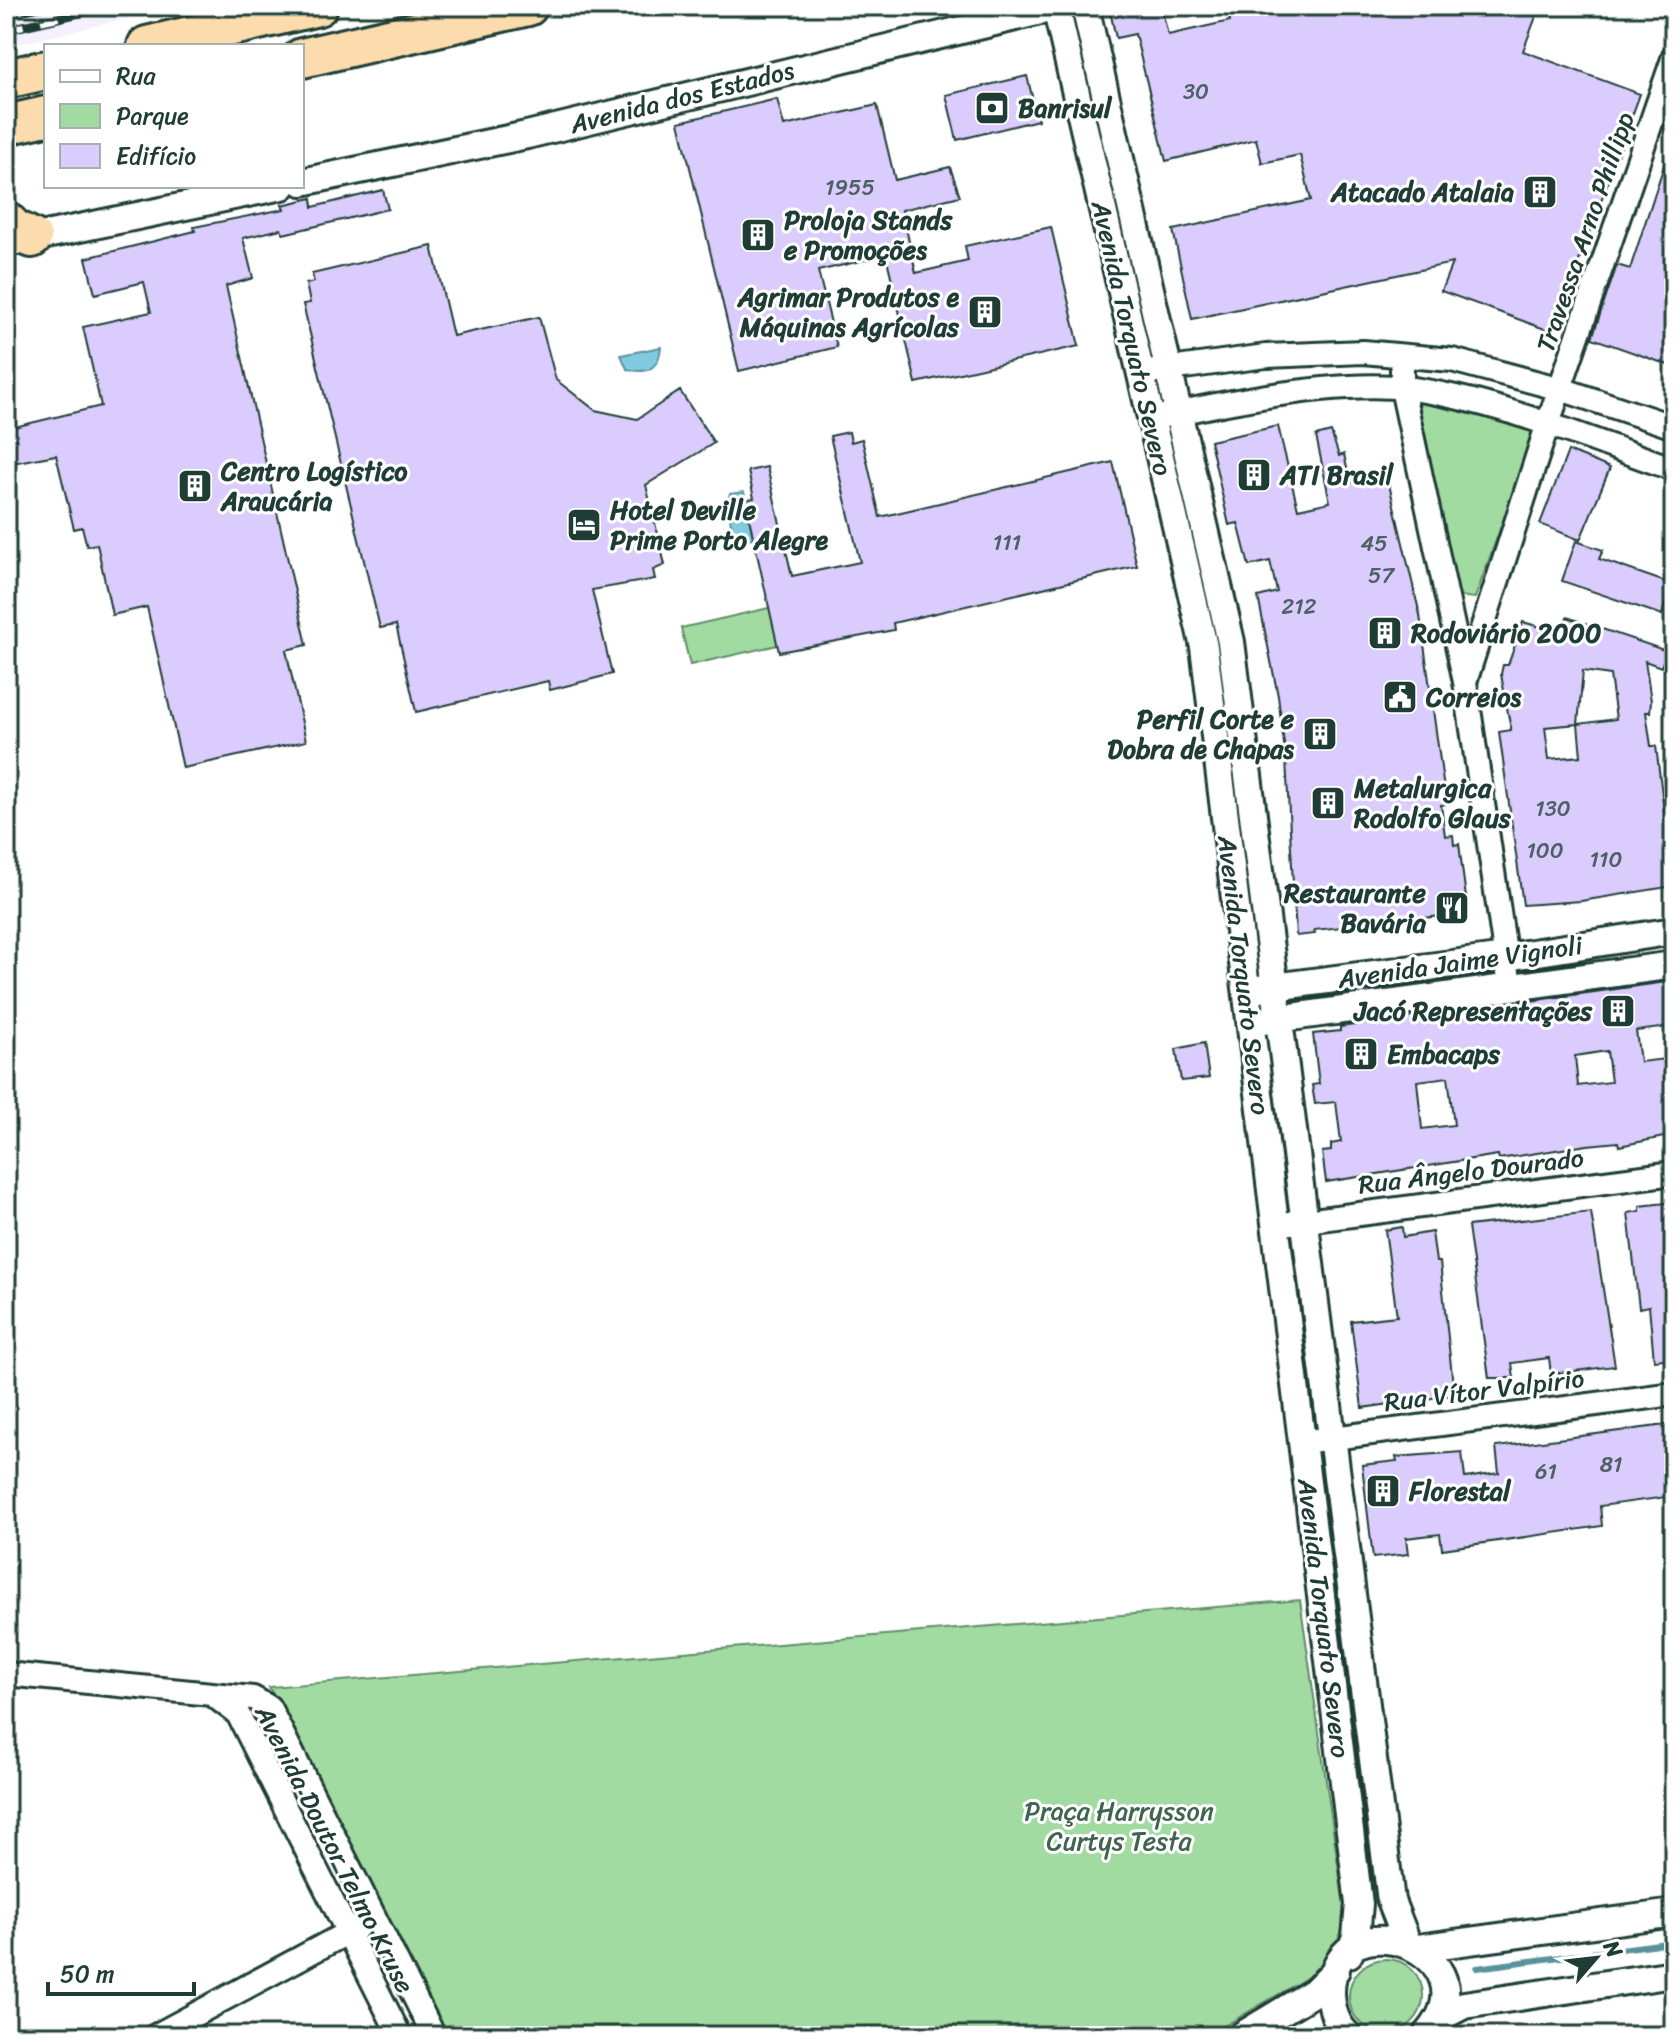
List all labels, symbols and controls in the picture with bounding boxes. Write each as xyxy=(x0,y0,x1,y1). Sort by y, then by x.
legend xyxy=(44,44,304,188)
street label: Avenida dos Estados xyxy=(564,47,799,147)
text: Rua xyxy=(116,55,156,97)
house number: 30 xyxy=(1183,72,1209,111)
place label: Banrisul xyxy=(1018,85,1113,131)
bank icon: Banrisul xyxy=(973,89,1011,127)
text: Parque xyxy=(116,95,189,137)
street label: Travessa Arno Phillipp xyxy=(1522,105,1648,358)
text: Edifício xyxy=(116,135,196,177)
house number: 1955 xyxy=(825,168,875,207)
place label: Atacado Atalaia xyxy=(1330,169,1514,215)
building icon: Atacado Atalaia xyxy=(1521,173,1559,211)
street label: Avenida Torquato Severo xyxy=(1078,195,1186,480)
place label: Proloja Stands e Promoções xyxy=(783,197,953,273)
building icon: Proloja Stands e Promoções xyxy=(739,216,777,254)
place label: Agrimar Produtos e Máquinas Agrícolas xyxy=(737,274,960,350)
building icon: Agrimar Produtos e Máquinas Agrícolas xyxy=(966,293,1004,331)
place label: Centro Logístico Araucária xyxy=(220,448,408,524)
place label: ATI Brasil xyxy=(1279,452,1395,498)
building icon: ATI Brasil xyxy=(1235,456,1273,494)
building icon: Centro Logístico Araucária xyxy=(176,467,214,505)
place label: Hotel Deville Prime Porto Alegre xyxy=(610,487,828,563)
hotel icon: Hotel Deville Prime Porto Alegre xyxy=(565,506,603,544)
house number: 111 xyxy=(993,523,1021,562)
house number: 45 xyxy=(1360,524,1388,563)
house number: 57 xyxy=(1368,556,1395,595)
house number: 212 xyxy=(1282,587,1317,626)
place label: Rodoviário 2000 xyxy=(1410,610,1601,656)
building icon: Rodoviário 2000 xyxy=(1366,614,1404,652)
place label: Correios xyxy=(1425,674,1523,720)
public building icon: Correios xyxy=(1381,678,1419,716)
place label: Perfil Corte e Dobra de Chapas xyxy=(1107,696,1295,772)
building icon: Perfil Corte e Dobra de Chapas xyxy=(1301,715,1339,753)
place label: Metalurgica Rodolfo Glaus xyxy=(1353,765,1512,841)
building icon: Metalurgica Rodolfo Glaus xyxy=(1309,784,1347,822)
house number: 130 xyxy=(1535,789,1571,828)
house number: 100 xyxy=(1526,831,1564,870)
street label: Avenida Torquato Severo xyxy=(1204,832,1284,1117)
house number: 110 xyxy=(1590,840,1622,879)
place label: Restaurante Bavária xyxy=(1283,870,1427,946)
restaurant icon: Restaurante Bavária xyxy=(1433,889,1471,927)
street label: Avenida Jaime Vignoli xyxy=(1334,922,1586,1002)
place label: Jacó Representações xyxy=(1352,988,1593,1034)
building icon: Jacó Representações xyxy=(1599,992,1637,1030)
place label: Embacaps xyxy=(1387,1031,1501,1077)
building icon: Embacaps xyxy=(1342,1035,1380,1073)
street label: Rua Ângelo Dourado xyxy=(1356,1134,1586,1208)
street label: Rua Vítor Valpírio xyxy=(1381,1355,1587,1425)
house number: 81 xyxy=(1600,1445,1622,1484)
house number: 61 xyxy=(1535,1452,1557,1491)
place label: Florestal xyxy=(1408,1468,1512,1514)
building icon: Florestal xyxy=(1364,1472,1402,1510)
street label: Avenida Torquato Severo xyxy=(1284,1475,1364,1760)
street label: Avenida Doutor Telmo Kruse xyxy=(242,1696,428,2001)
park label: Praça Harrysson Curtys Testa xyxy=(1024,1788,1214,1864)
north arrow xyxy=(1556,1918,1636,1998)
text: N xyxy=(1592,1932,1634,1965)
scale bar xyxy=(48,1946,194,1996)
text: 50 m xyxy=(60,1953,115,1995)

